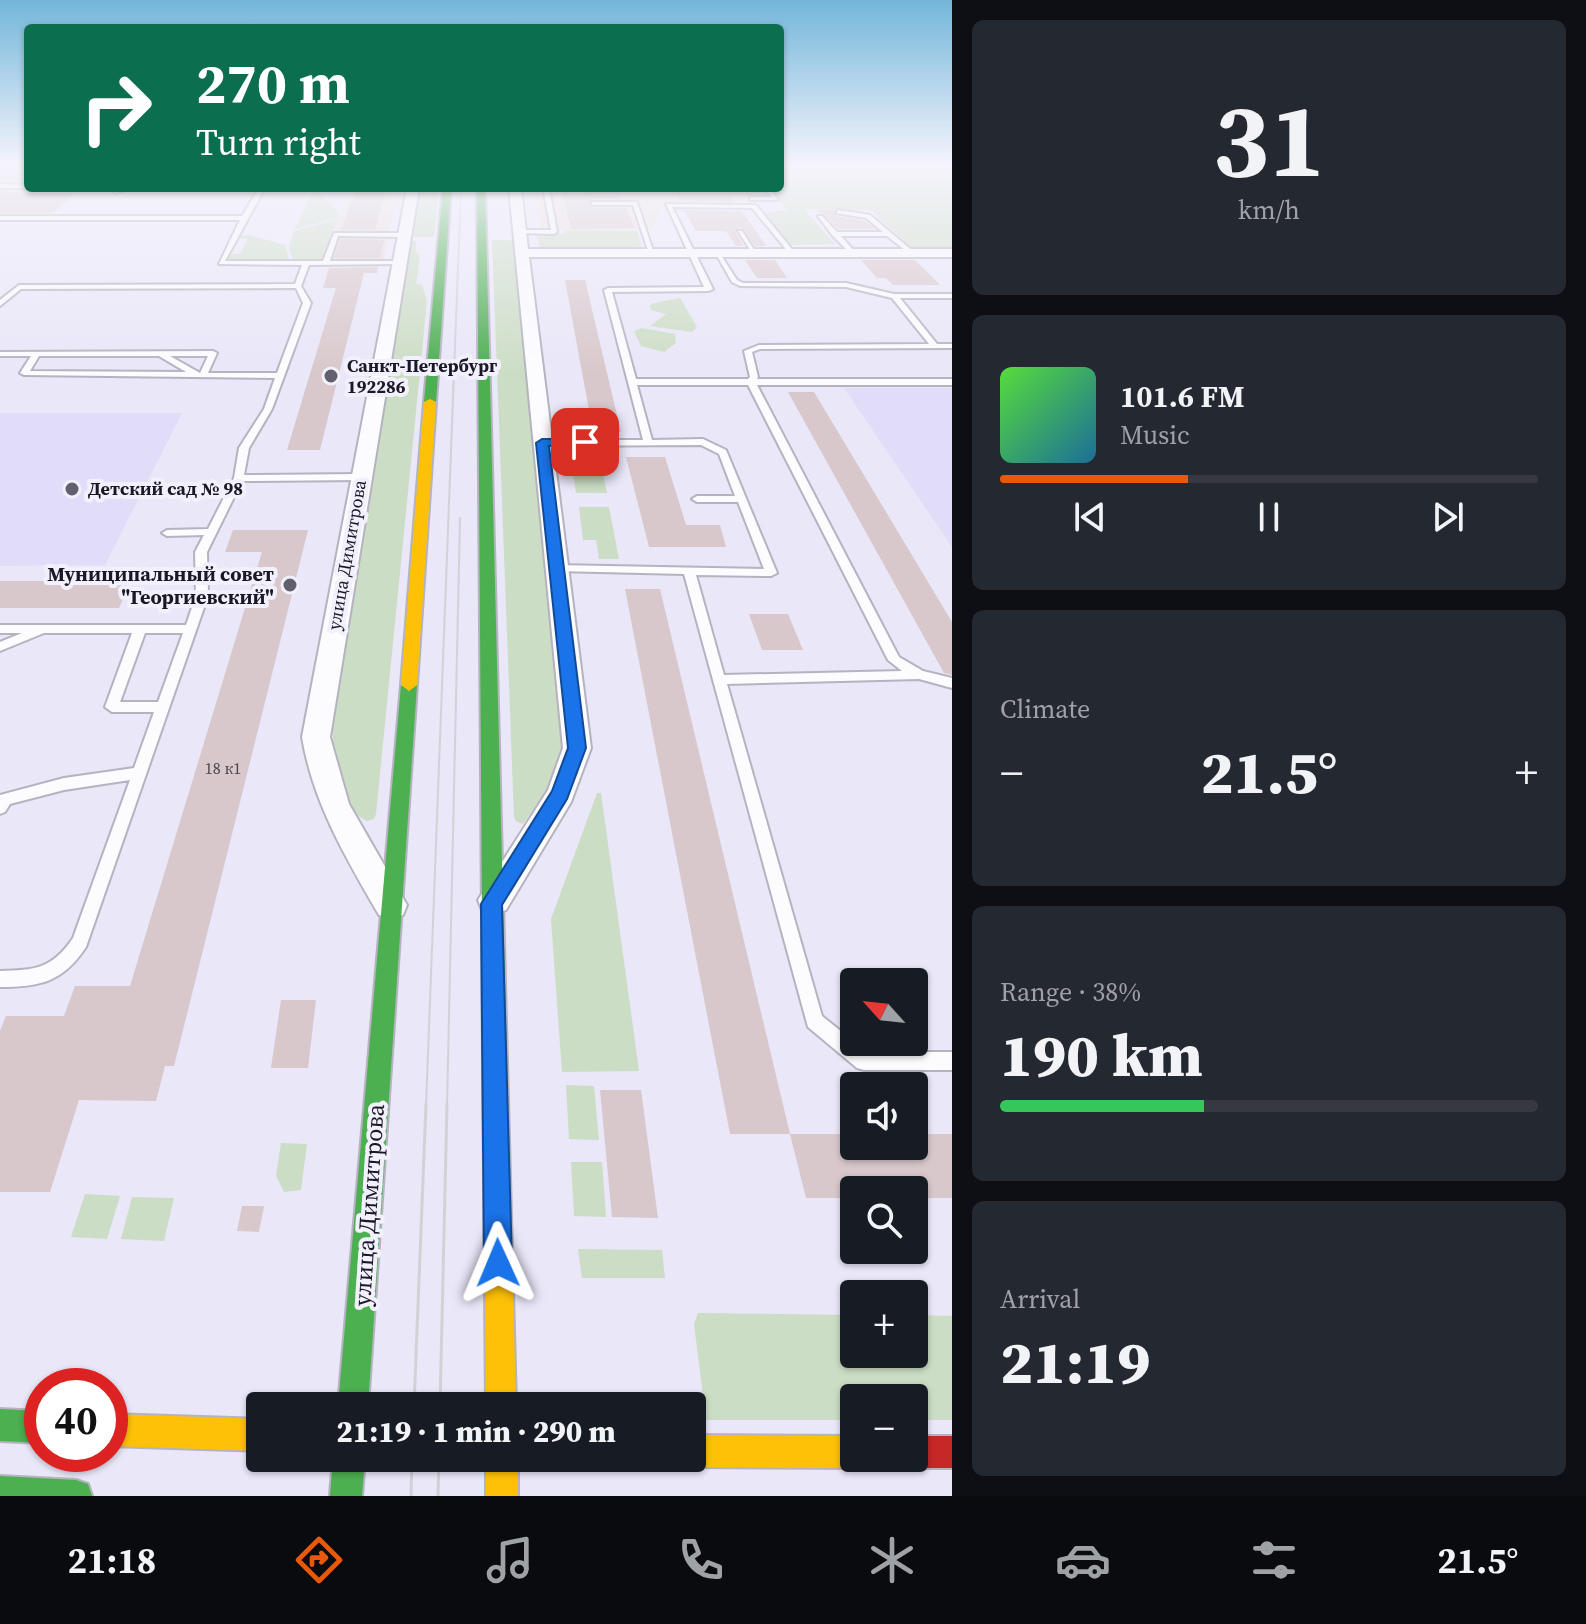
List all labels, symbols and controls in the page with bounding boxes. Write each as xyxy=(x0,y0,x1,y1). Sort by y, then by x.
text: 270 m xyxy=(196,45,350,122)
icon: right xyxy=(64,56,168,160)
text: 31 xyxy=(1213,68,1325,211)
text: Turn right xyxy=(196,118,361,167)
text: km/h xyxy=(1238,192,1300,228)
place label: Санкт-Петербург 192286 xyxy=(347,353,497,399)
marker: Санкт-Петербург 192286 xyxy=(322,367,340,385)
text: 101.6 FM xyxy=(1120,376,1245,417)
pin xyxy=(551,408,619,476)
text: Music xyxy=(1120,417,1190,453)
icon: arrive xyxy=(563,420,607,464)
place label: Детский сад № 98 xyxy=(88,476,243,501)
street label: улица Димитрова xyxy=(321,477,372,632)
marker: Детский сад № 98 xyxy=(63,480,81,498)
icon: previous xyxy=(1068,495,1112,539)
icon: pause xyxy=(1247,495,1291,539)
icon: next xyxy=(1426,495,1470,539)
place label: Муниципальный совет "Георгиевский" xyxy=(47,560,274,611)
marker: Муниципальный совет "Георгиевский" xyxy=(281,576,299,594)
text: Climate xyxy=(1000,691,1090,727)
text: 21.5° xyxy=(1201,731,1337,813)
text: − xyxy=(1000,742,1023,803)
text: + xyxy=(1515,742,1538,803)
house number: 18 к1 xyxy=(205,757,241,779)
north arrow xyxy=(840,968,928,1056)
map controls xyxy=(840,968,928,1472)
text: Range · 38% xyxy=(1000,974,1141,1010)
text: 190 km xyxy=(1000,1014,1203,1096)
button: sound xyxy=(840,1072,928,1160)
street label: улица Димитрова xyxy=(345,1102,392,1307)
button: search xyxy=(840,1176,928,1264)
position arrow xyxy=(456,1221,540,1305)
button: + xyxy=(840,1280,928,1368)
text: Arrival xyxy=(1000,1281,1080,1317)
text: 21:19 xyxy=(1000,1321,1150,1403)
speed limit sign: 40 xyxy=(24,1368,128,1472)
button: − xyxy=(840,1384,928,1472)
text: 21:19 · 1 min · 290 m xyxy=(336,1411,616,1452)
icon: directions xyxy=(291,1532,347,1588)
icon: music xyxy=(482,1532,538,1588)
icon: phone xyxy=(673,1532,729,1588)
icon: climate xyxy=(864,1532,920,1588)
icon: car xyxy=(1055,1532,1111,1588)
icon: filters xyxy=(1246,1532,1302,1588)
text: 21:18 xyxy=(67,1536,156,1585)
text: 21.5° xyxy=(1437,1536,1518,1585)

